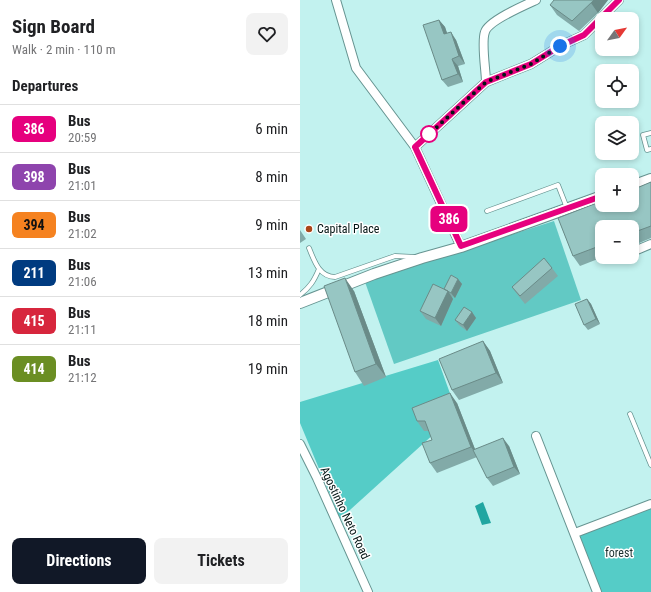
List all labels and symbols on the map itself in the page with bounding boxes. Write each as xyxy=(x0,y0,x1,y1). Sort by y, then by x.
north arrow xyxy=(595,12,639,56)
your location xyxy=(550,36,570,56)
unlabelled marker xyxy=(420,125,438,143)
line badge: 386 xyxy=(426,206,472,232)
place label: Capital Place xyxy=(317,222,380,236)
marker: Capital Place xyxy=(304,224,314,234)
street label: Agostinho Neto Road xyxy=(317,465,373,561)
park label: forest xyxy=(605,546,633,560)

